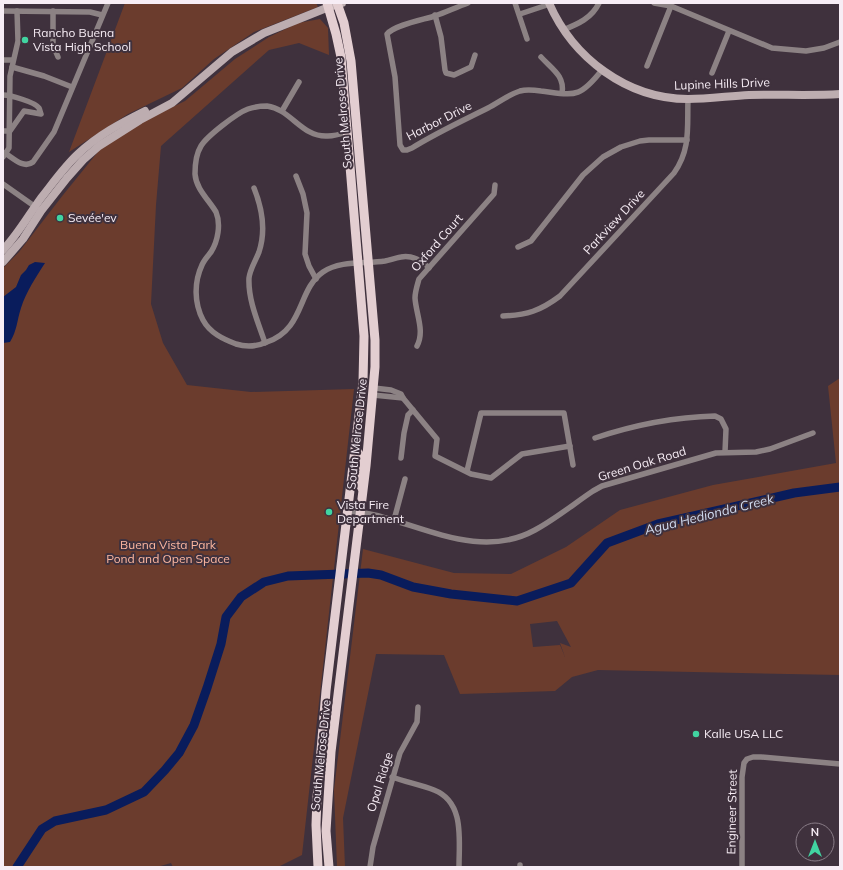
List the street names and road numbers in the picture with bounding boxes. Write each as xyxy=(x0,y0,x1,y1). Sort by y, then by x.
street label: South Melrose Drive xyxy=(330,57,355,169)
street label: Lupine Hills Drive xyxy=(674,74,770,93)
street label: Harbor Drive xyxy=(404,98,474,143)
street label: Parkview Drive xyxy=(580,186,648,257)
street label: Oxford Court xyxy=(408,211,466,275)
street label: South Melrose Drive xyxy=(343,378,370,490)
street label: Green Oak Road xyxy=(596,443,688,484)
street label: South Melrose Drive xyxy=(307,699,334,811)
street label: Opal Ridge xyxy=(363,750,396,814)
street label: Engineer Street xyxy=(723,769,740,855)

